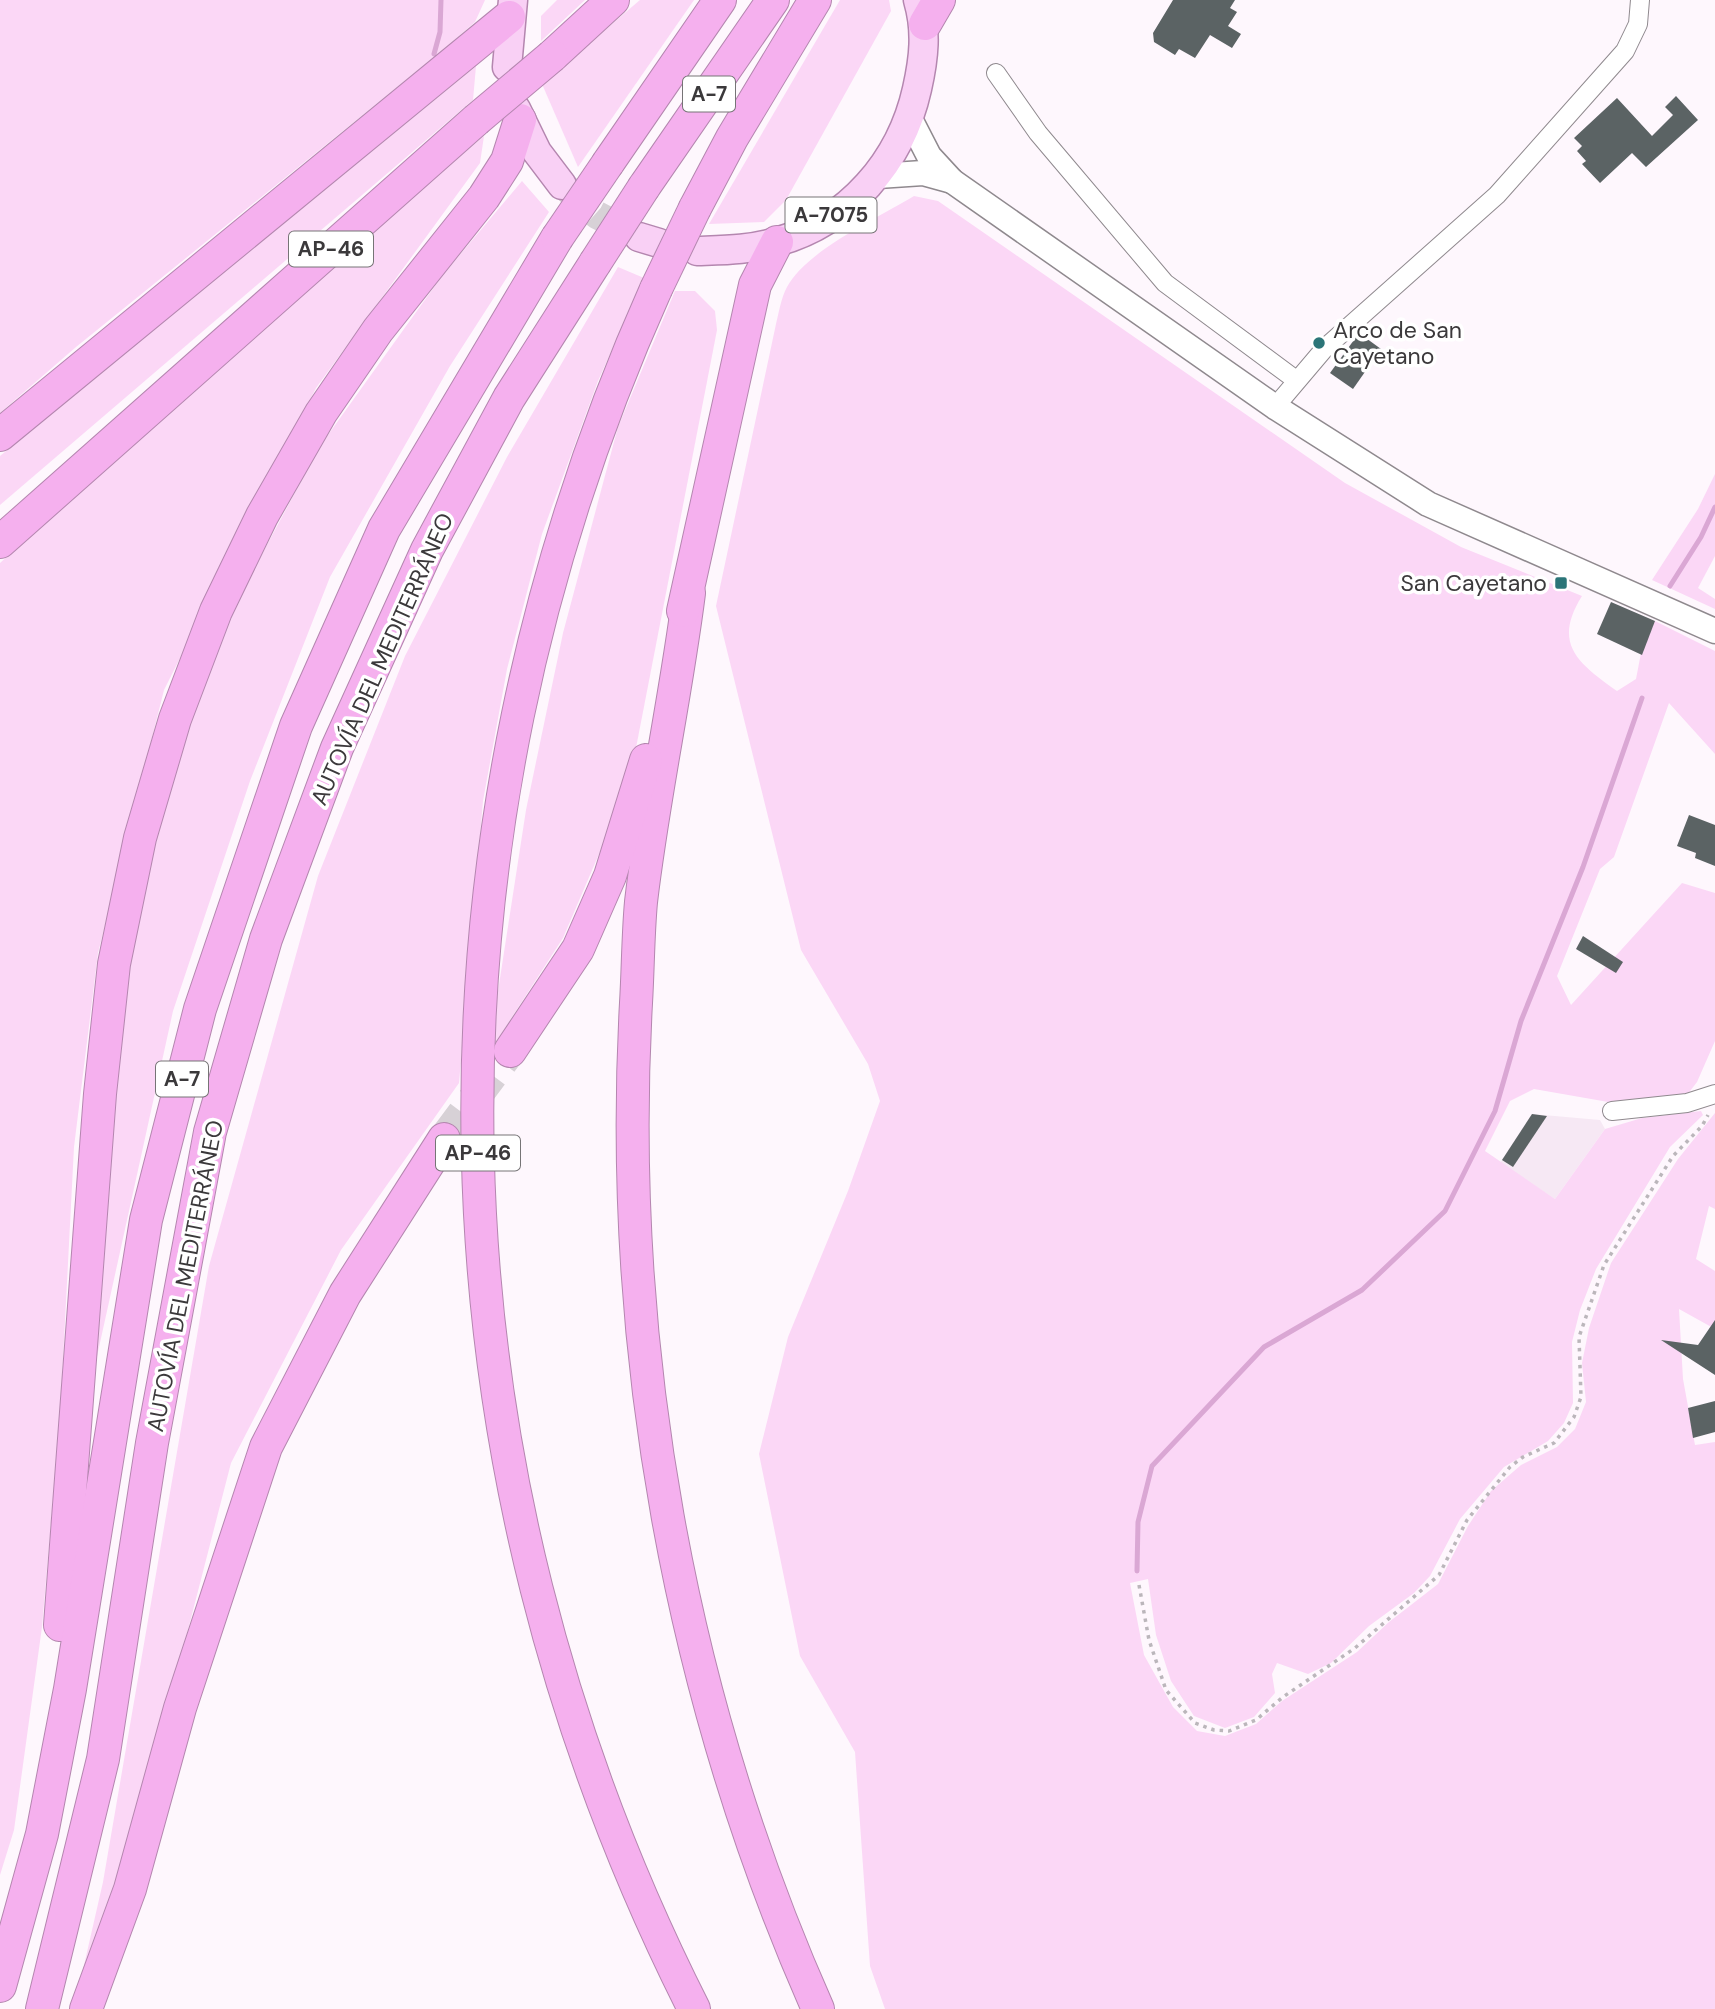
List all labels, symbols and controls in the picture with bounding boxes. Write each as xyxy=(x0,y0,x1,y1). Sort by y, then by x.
road number: A-7 xyxy=(683,76,735,112)
road number: A-7075 xyxy=(786,198,876,232)
road number: AP-46 xyxy=(289,232,373,266)
place label: Arco de San Cayetano xyxy=(1333,315,1462,371)
marker: Arco de San Cayetano xyxy=(1311,335,1327,351)
street label: AUTOVÍA DEL MEDITERRÁNEO xyxy=(304,508,460,810)
place label: San Cayetano xyxy=(1400,568,1547,598)
marker: San Cayetano xyxy=(1553,575,1569,591)
road number: A-7 xyxy=(156,1062,208,1096)
street label: AUTOVÍA DEL MEDITERRÁNEO xyxy=(140,1118,230,1434)
road number: AP-46 xyxy=(436,1136,520,1170)

